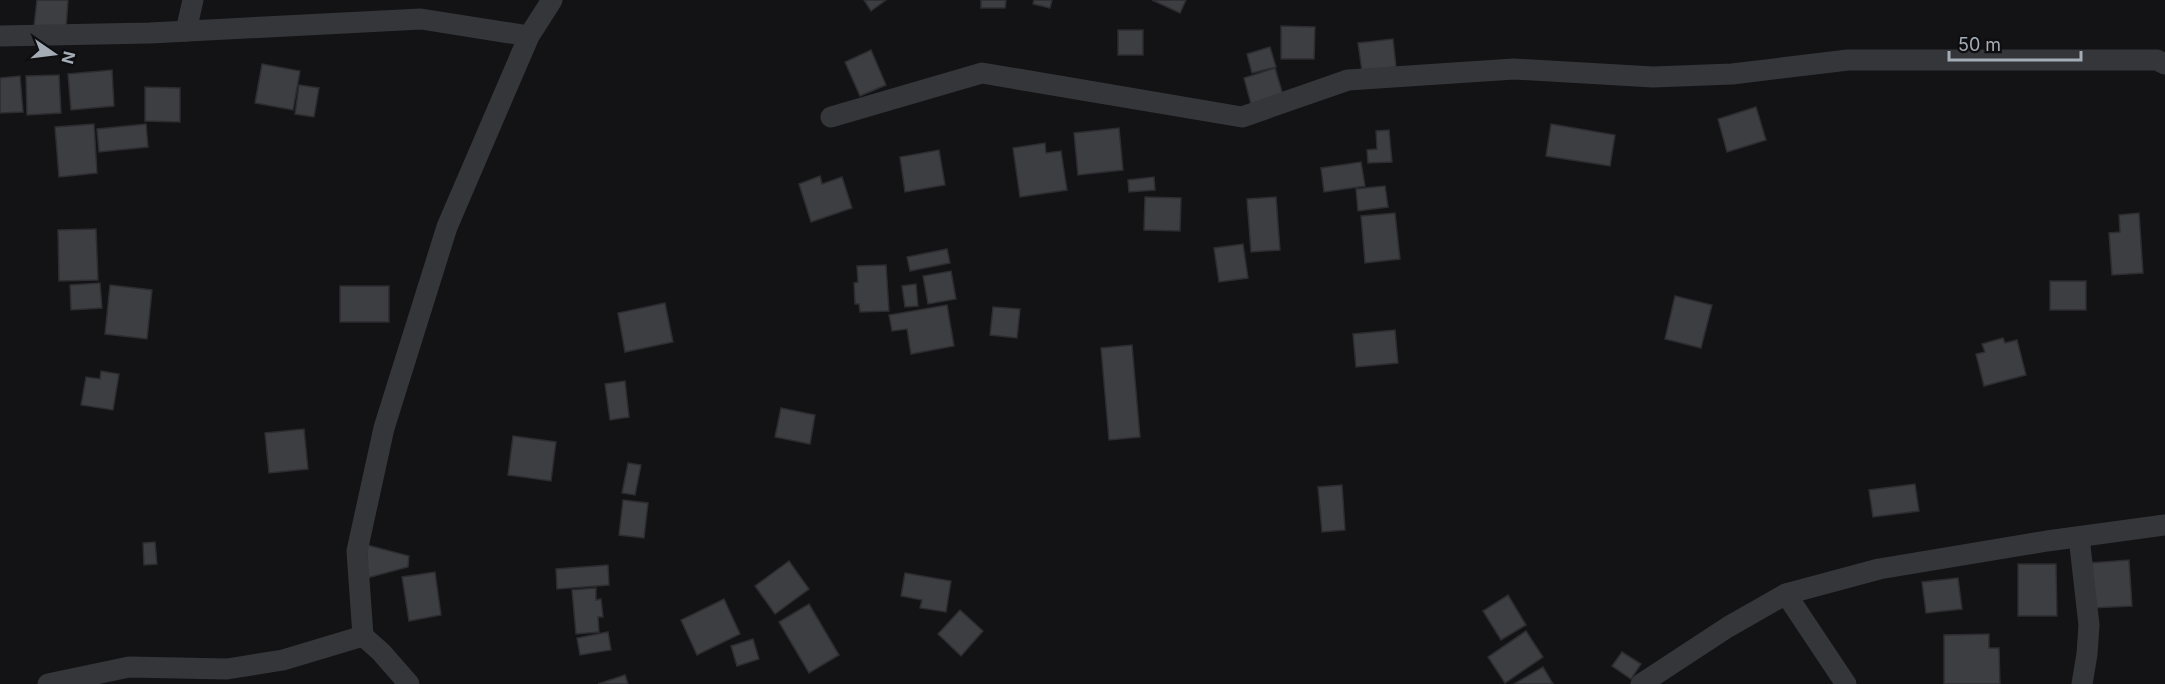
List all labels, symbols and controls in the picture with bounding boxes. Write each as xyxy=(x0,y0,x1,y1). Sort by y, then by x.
north arrow xyxy=(24,24,84,84)
scale bar xyxy=(1949,24,2081,62)
text: 50 m xyxy=(1958,34,2001,55)
text: N xyxy=(57,49,80,66)

